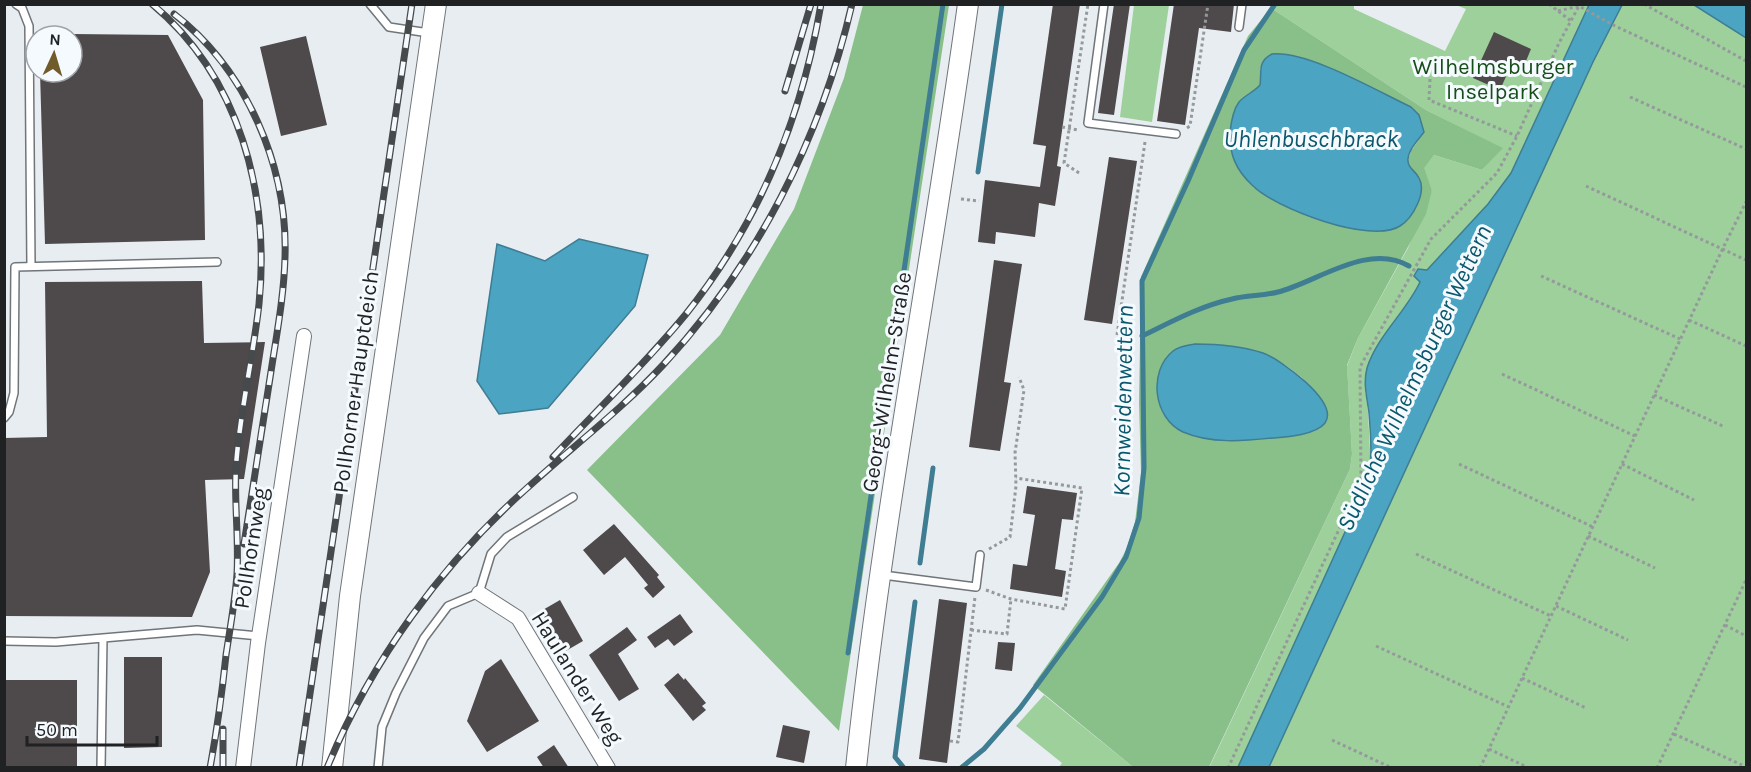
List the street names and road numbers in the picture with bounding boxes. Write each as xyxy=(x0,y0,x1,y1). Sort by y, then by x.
street label: Pollhorner Hauptdeich xyxy=(328,269,384,495)
street label: Georg-Wilhelm-Straße xyxy=(857,270,917,494)
street label: Pollhornweg xyxy=(229,485,274,611)
street label: Haulander Weg xyxy=(526,607,629,750)

